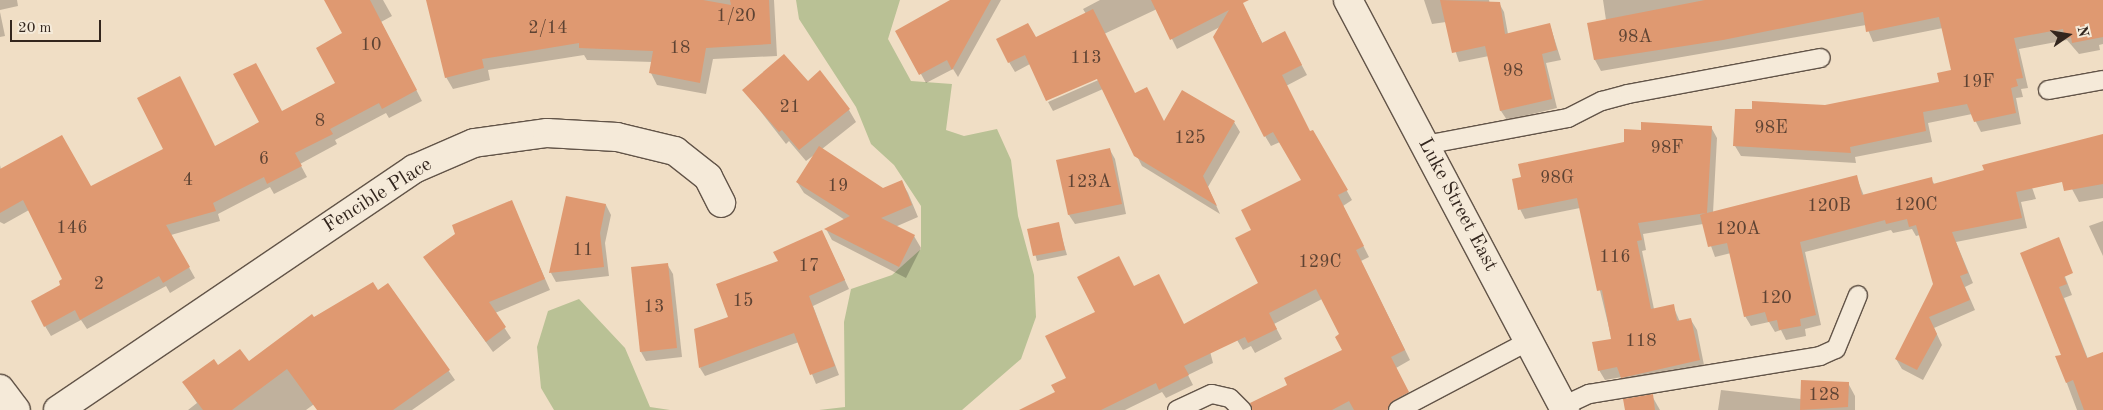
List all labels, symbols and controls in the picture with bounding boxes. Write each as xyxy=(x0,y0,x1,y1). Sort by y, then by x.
house number: 1/20 xyxy=(716,5,756,27)
scale bar xyxy=(12,10,104,42)
north arrow xyxy=(2043,10,2093,60)
house number: 2/14 xyxy=(528,17,568,39)
text: 20 m xyxy=(18,21,52,36)
text: N xyxy=(2075,25,2091,38)
house number: 98A xyxy=(1618,26,1652,48)
house number: 10 xyxy=(361,34,381,56)
house number: 18 xyxy=(670,37,690,59)
house number: 113 xyxy=(1070,47,1102,69)
house number: 98 xyxy=(1503,60,1523,82)
house number: 19F xyxy=(1961,71,1995,93)
house number: 21 xyxy=(780,96,800,118)
house number: 8 xyxy=(315,110,325,132)
house number: 98E xyxy=(1754,117,1788,139)
house number: 125 xyxy=(1174,127,1206,149)
street label: Luke Street East xyxy=(1412,134,1502,276)
house number: 98F xyxy=(1650,137,1684,159)
house number: 6 xyxy=(259,148,269,170)
street label: Fencible Place xyxy=(319,153,437,239)
house number: 98G xyxy=(1540,167,1574,189)
house number: 4 xyxy=(183,169,193,191)
house number: 123A xyxy=(1066,171,1112,193)
house number: 19 xyxy=(828,175,848,197)
house number: 120C xyxy=(1894,194,1938,216)
house number: 120B xyxy=(1807,195,1851,217)
house number: 146 xyxy=(56,217,88,239)
house number: 120A xyxy=(1715,218,1761,240)
house number: 11 xyxy=(573,239,593,261)
house number: 116 xyxy=(1599,246,1631,268)
house number: 129C xyxy=(1298,251,1342,273)
house number: 17 xyxy=(799,255,819,277)
house number: 2 xyxy=(94,273,104,295)
house number: 120 xyxy=(1760,287,1792,309)
house number: 15 xyxy=(733,290,753,312)
house number: 13 xyxy=(644,296,664,318)
house number: 118 xyxy=(1625,330,1657,352)
house number: 128 xyxy=(1808,384,1840,406)

